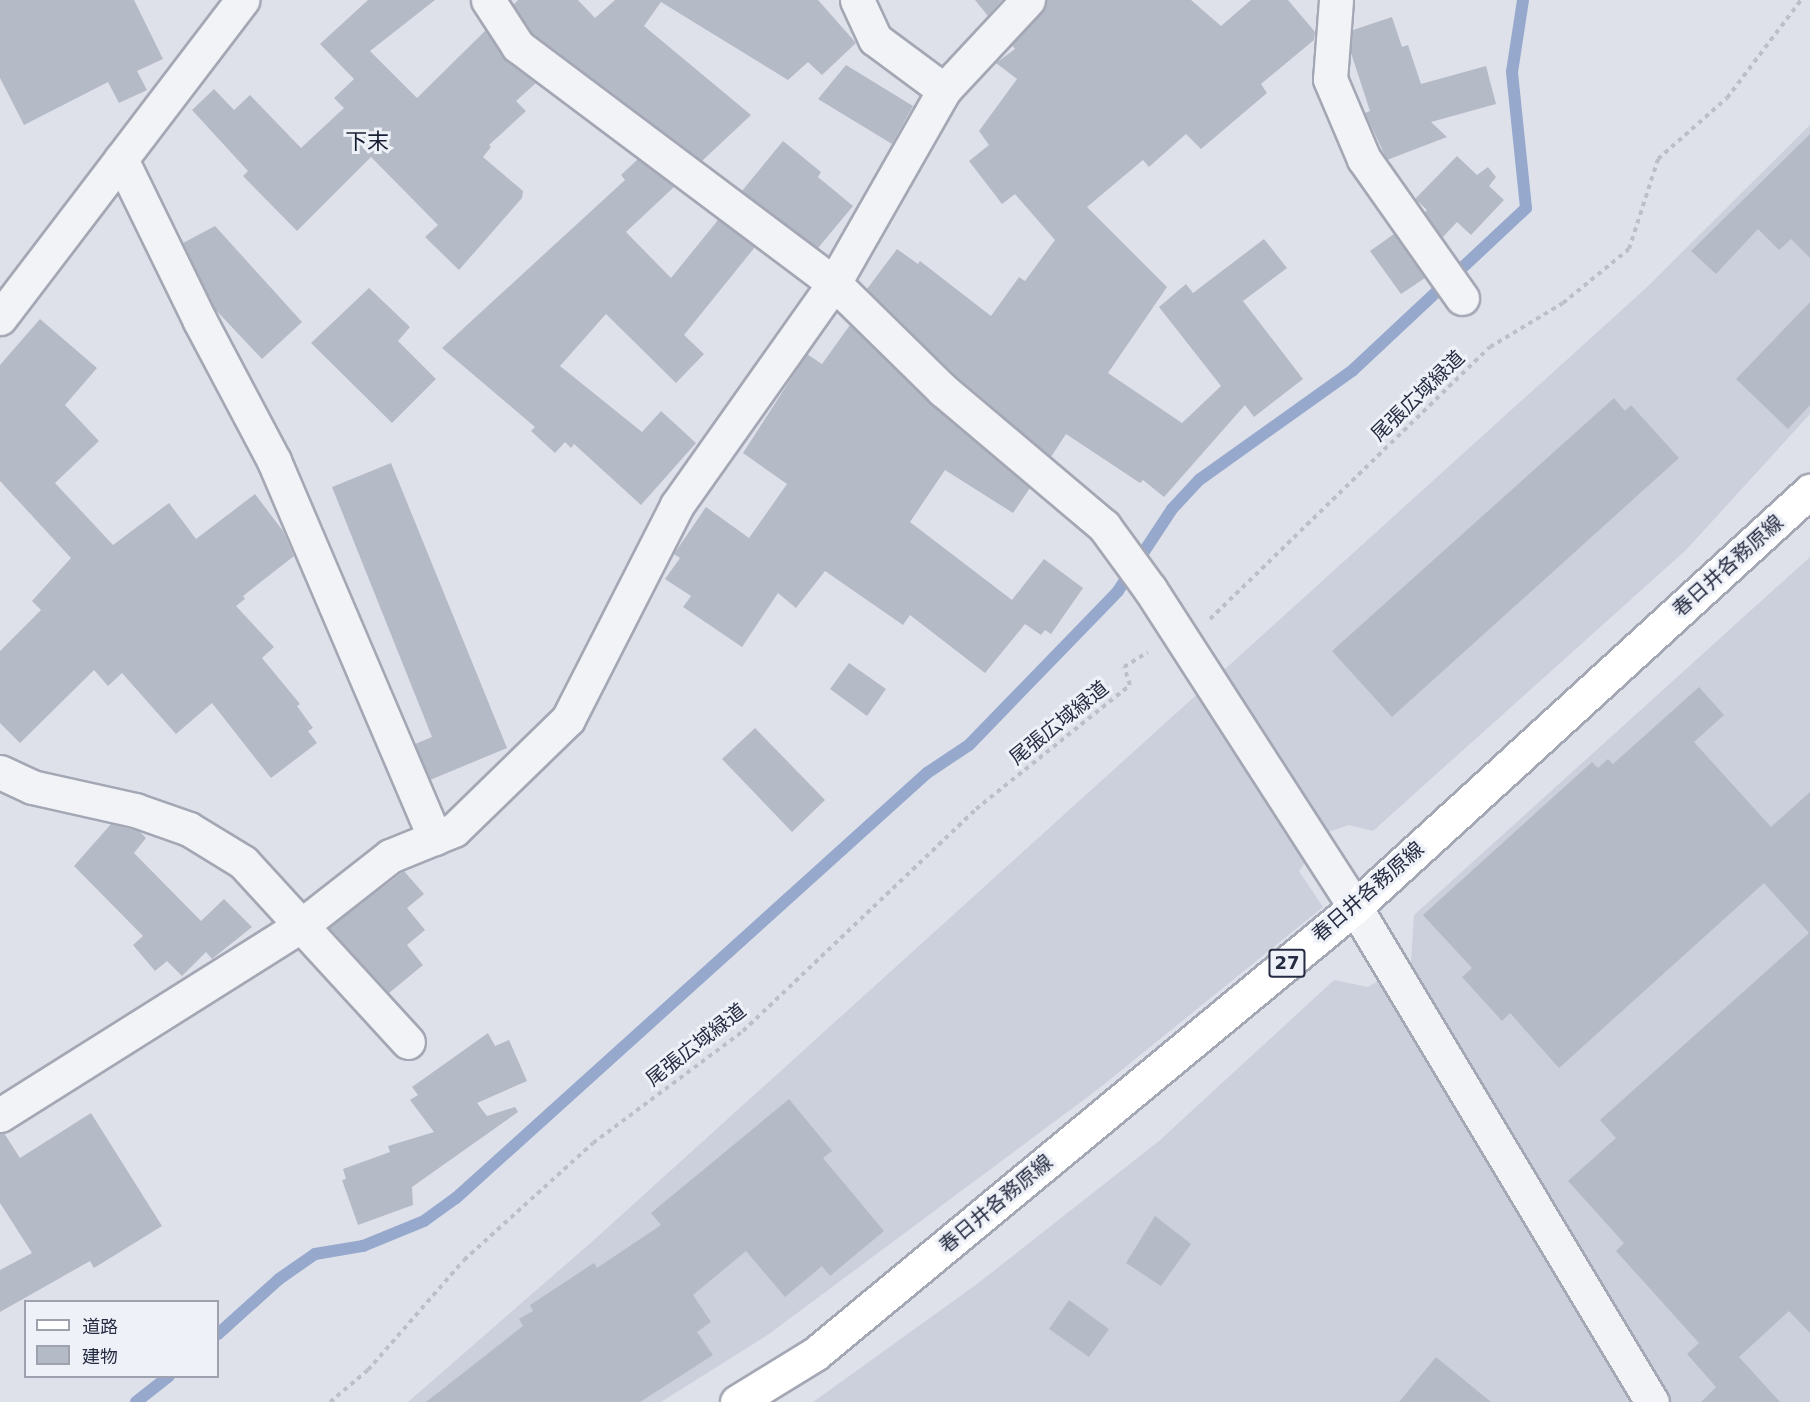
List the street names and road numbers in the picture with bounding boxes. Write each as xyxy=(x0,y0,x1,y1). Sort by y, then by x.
street label: 尾張広域緑道 xyxy=(1367,346,1469,446)
street label: 春日井各務原線 xyxy=(1668,510,1788,622)
street label: 尾張広域緑道 xyxy=(1005,676,1113,770)
street label: 春日井各務原線 xyxy=(1307,837,1429,947)
road number: 27 xyxy=(1268,948,1306,978)
street label: 尾張広域緑道 xyxy=(641,999,751,1091)
street label: 春日井各務原線 xyxy=(935,1150,1057,1258)

